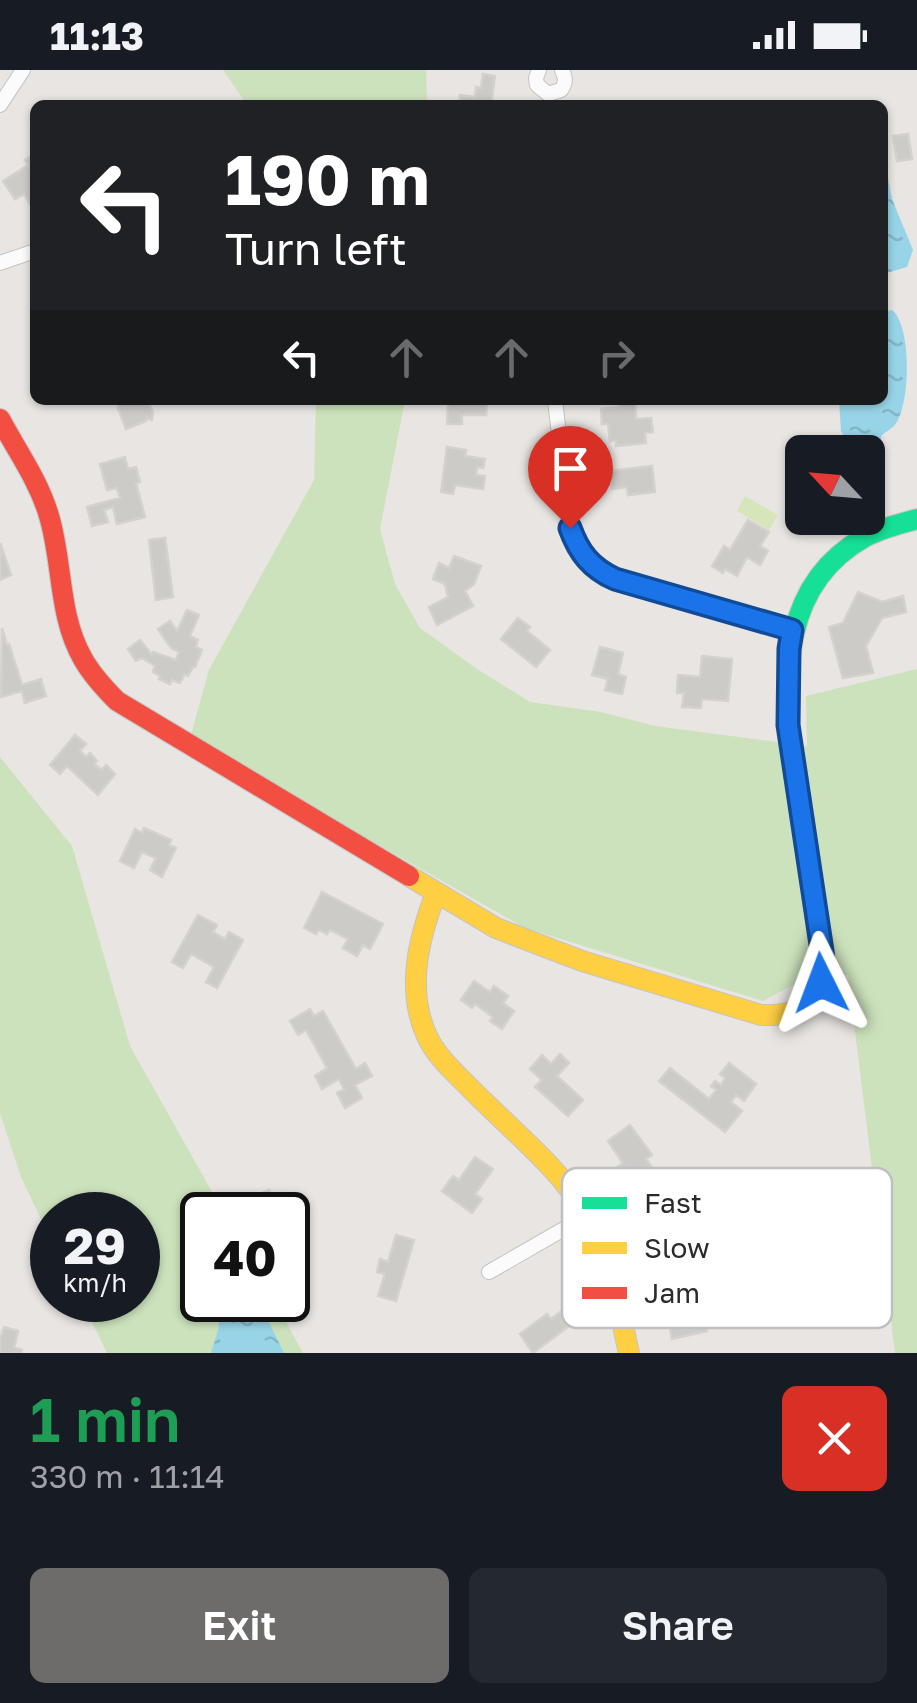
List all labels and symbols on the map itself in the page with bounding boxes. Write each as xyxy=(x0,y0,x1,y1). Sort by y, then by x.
pin xyxy=(528,426,613,529)
north arrow xyxy=(785,435,885,535)
position arrow xyxy=(769,931,873,1035)
legend xyxy=(562,1168,892,1328)
text: Fast xyxy=(644,1186,702,1219)
speed limit sign: 40 xyxy=(180,1192,310,1322)
text: Slow xyxy=(644,1231,710,1264)
text: Jam xyxy=(644,1276,700,1309)

